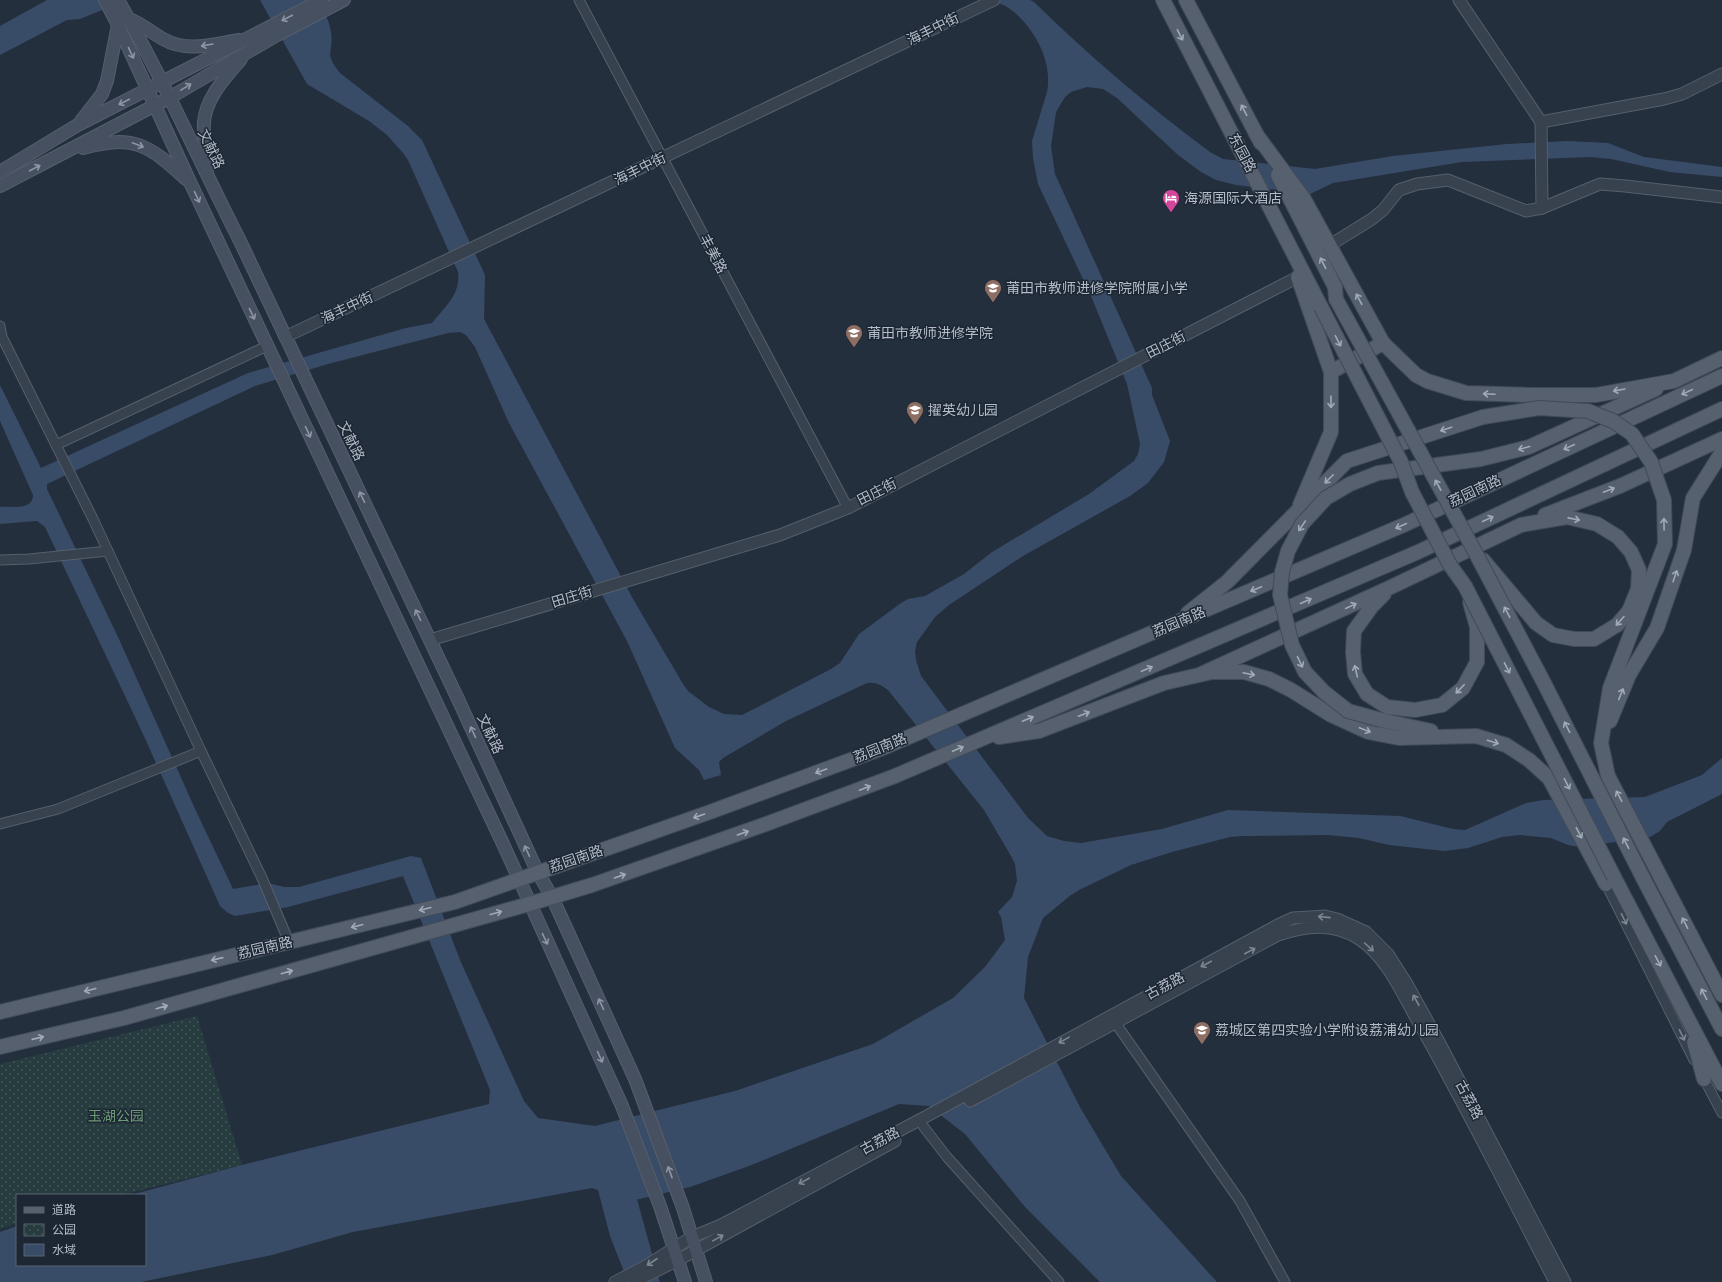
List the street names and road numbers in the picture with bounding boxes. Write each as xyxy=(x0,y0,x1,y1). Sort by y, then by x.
street label: 海丰中街 xyxy=(904,9,962,49)
street label: 文献路 xyxy=(194,126,228,172)
street label: 东园路 xyxy=(1225,130,1259,176)
street label: 海丰中街 xyxy=(611,149,669,189)
street label: 丰美路 xyxy=(696,231,730,277)
street label: 海丰中街 xyxy=(318,288,376,328)
street label: 田庄街 xyxy=(1143,328,1189,362)
street label: 文献路 xyxy=(334,418,368,464)
street label: 荔园南路 xyxy=(1446,471,1504,511)
street label: 田庄街 xyxy=(854,475,900,509)
street label: 田庄街 xyxy=(549,583,595,611)
street label: 荔园南路 xyxy=(1150,603,1208,641)
street label: 文献路 xyxy=(473,711,507,757)
street label: 荔园南路 xyxy=(851,730,909,766)
street label: 荔园南路 xyxy=(547,842,605,876)
street label: 荔园南路 xyxy=(236,933,294,963)
street label: 古荔路 xyxy=(1142,969,1188,1003)
street label: 古荔路 xyxy=(1452,1077,1486,1123)
street label: 古荔路 xyxy=(857,1124,903,1158)

